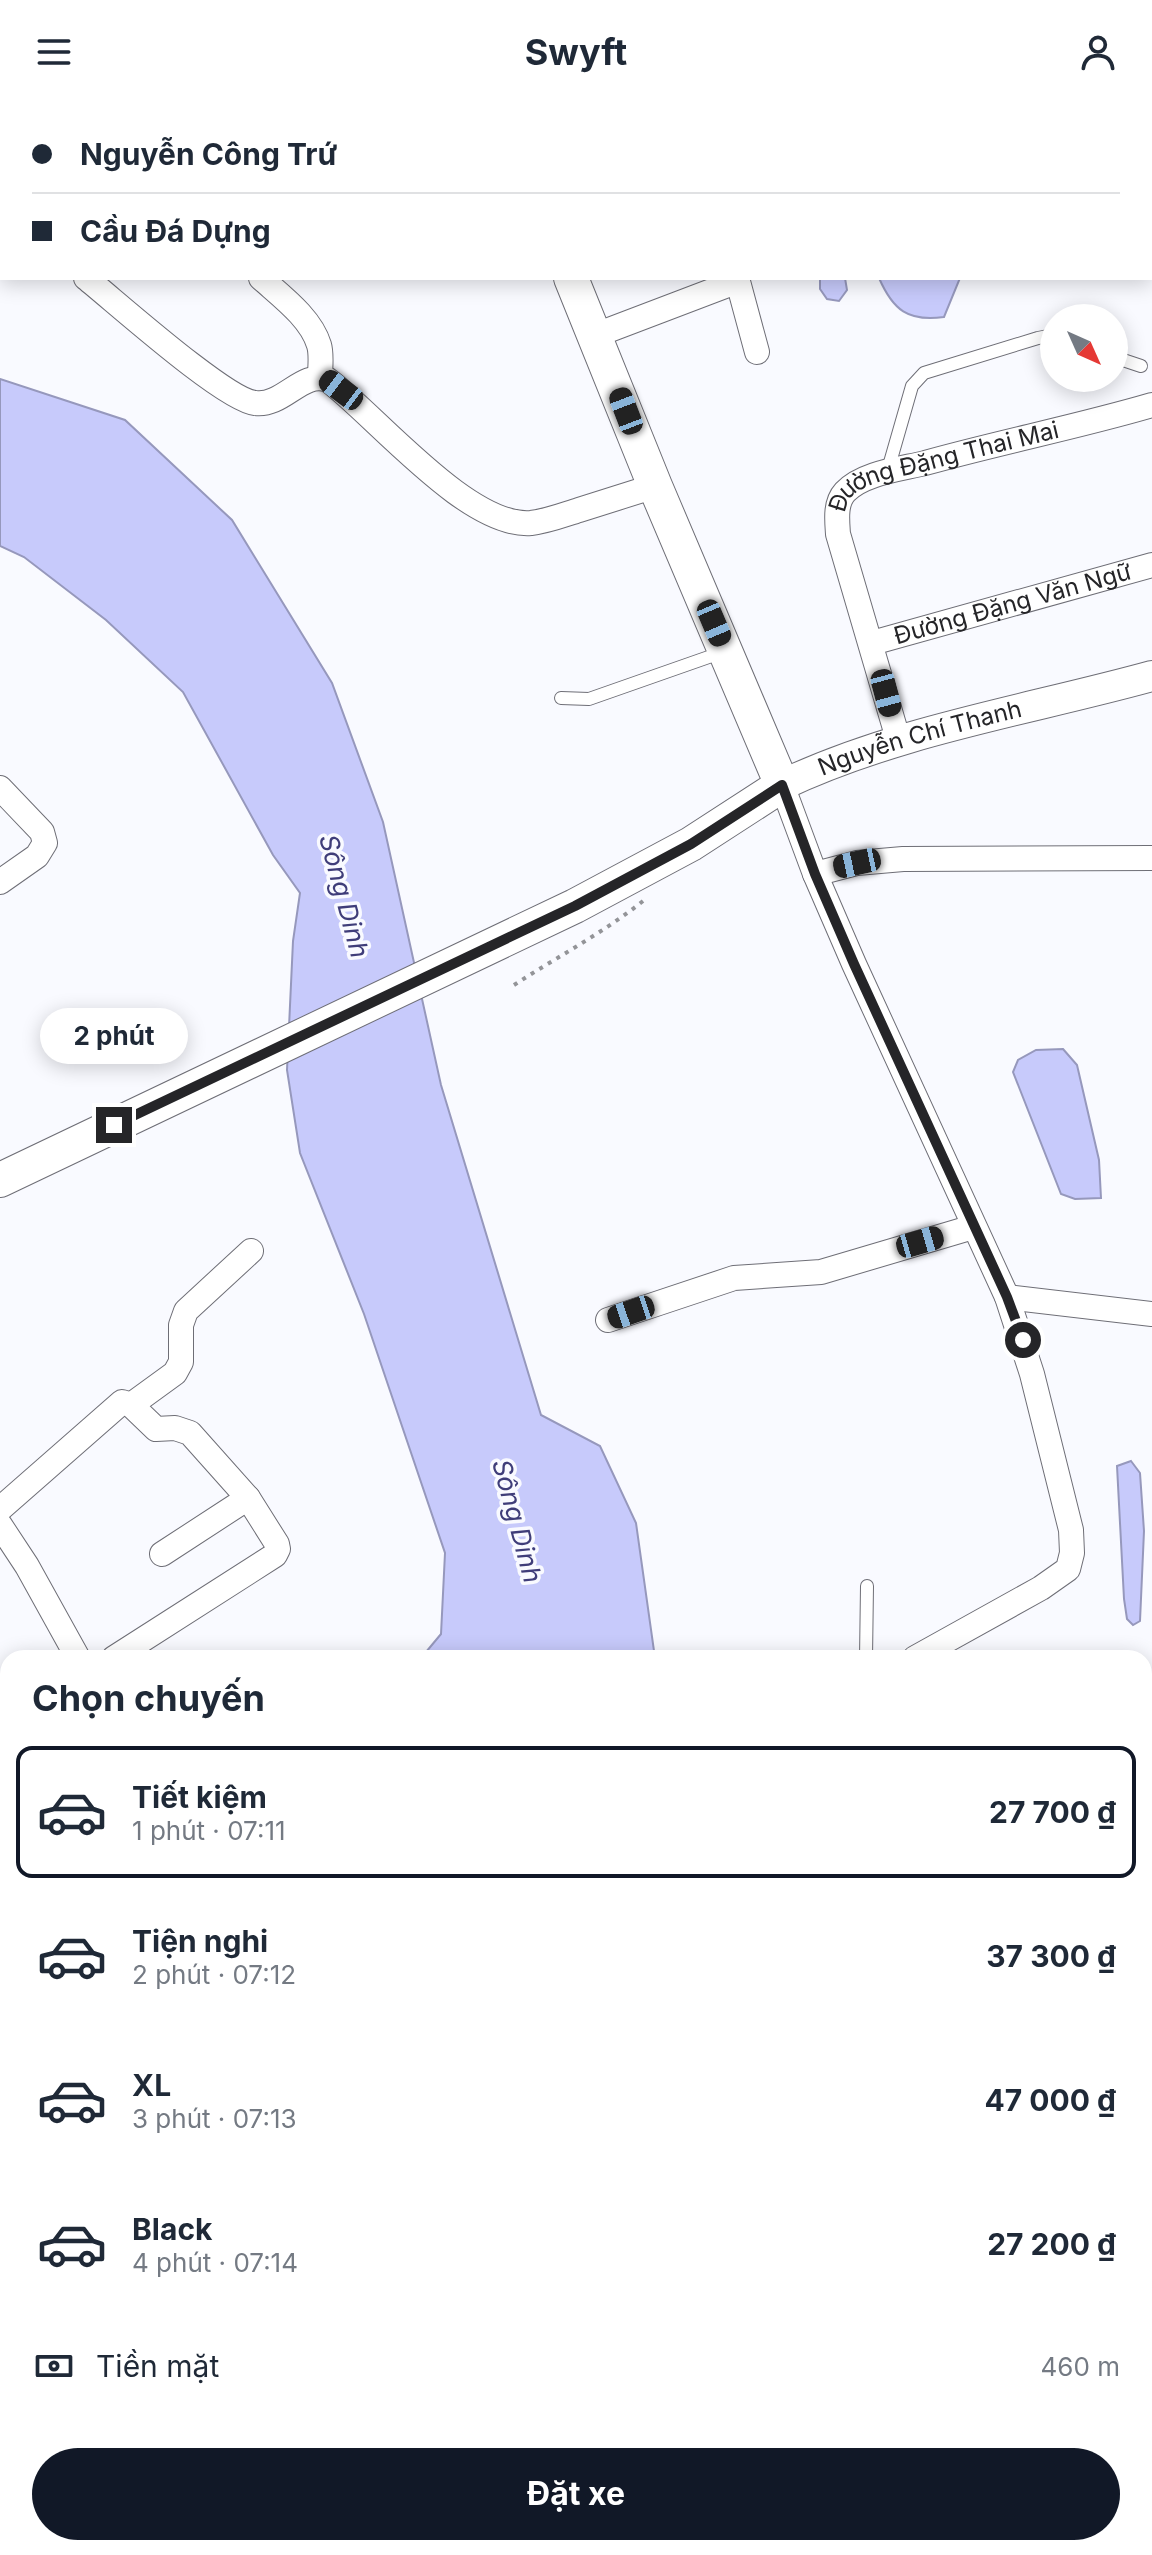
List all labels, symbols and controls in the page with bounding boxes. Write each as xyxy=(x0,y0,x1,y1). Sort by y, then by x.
icon: menu xyxy=(32,30,76,74)
text: Swyft xyxy=(525,30,627,74)
icon: person xyxy=(1076,30,1120,74)
text: Nguyễn Công Trứ xyxy=(80,136,337,172)
text: Cầu Đá Dựng xyxy=(80,213,271,249)
north arrow xyxy=(1040,304,1128,392)
map controls xyxy=(1040,304,1128,392)
car xyxy=(315,366,367,414)
car xyxy=(606,384,646,438)
street label: Đường Đặng Thai Mai xyxy=(822,415,1062,515)
street label: Đường Đặng Văn Ngữ xyxy=(890,556,1135,650)
car xyxy=(694,596,734,650)
car xyxy=(868,667,904,719)
street label: Nguyễn Chí Thanh xyxy=(814,694,1024,782)
water label: Sông Dinh xyxy=(313,831,376,961)
car xyxy=(831,846,883,880)
callout: 2 phút xyxy=(40,1009,188,1065)
text: 2 phút xyxy=(74,1020,154,1051)
route end xyxy=(96,1107,132,1143)
car xyxy=(894,1224,946,1260)
car xyxy=(604,1293,658,1331)
route start xyxy=(1005,1322,1041,1358)
water label: Sông Dinh xyxy=(486,1456,549,1586)
text: Chọn chuyến xyxy=(32,1676,265,1720)
icon: car xyxy=(36,1776,108,1848)
text: Tiết kiệm xyxy=(132,1779,267,1815)
text: 27 700 ₫ xyxy=(989,1794,1116,1830)
text: 1 phút · 07:11 xyxy=(132,1815,286,1846)
icon: car xyxy=(36,1920,108,1992)
text: Tiện nghi xyxy=(132,1923,268,1959)
text: 37 300 ₫ xyxy=(986,1938,1116,1974)
text: 2 phút · 07:12 xyxy=(132,1959,296,1990)
icon: car xyxy=(36,2064,108,2136)
text: XL xyxy=(132,2067,171,2103)
text: 47 000 ₫ xyxy=(984,2082,1116,2118)
text: 3 phút · 07:13 xyxy=(132,2103,297,2134)
icon: car xyxy=(36,2208,108,2280)
text: Black xyxy=(132,2211,212,2247)
text: 27 200 ₫ xyxy=(987,2226,1116,2262)
text: 4 phút · 07:14 xyxy=(132,2247,298,2278)
icon: cash xyxy=(32,2344,76,2388)
text: Tiền mặt xyxy=(96,2348,219,2384)
text: 460 m xyxy=(1041,2351,1120,2382)
button: Đặt xe xyxy=(32,2448,1120,2540)

